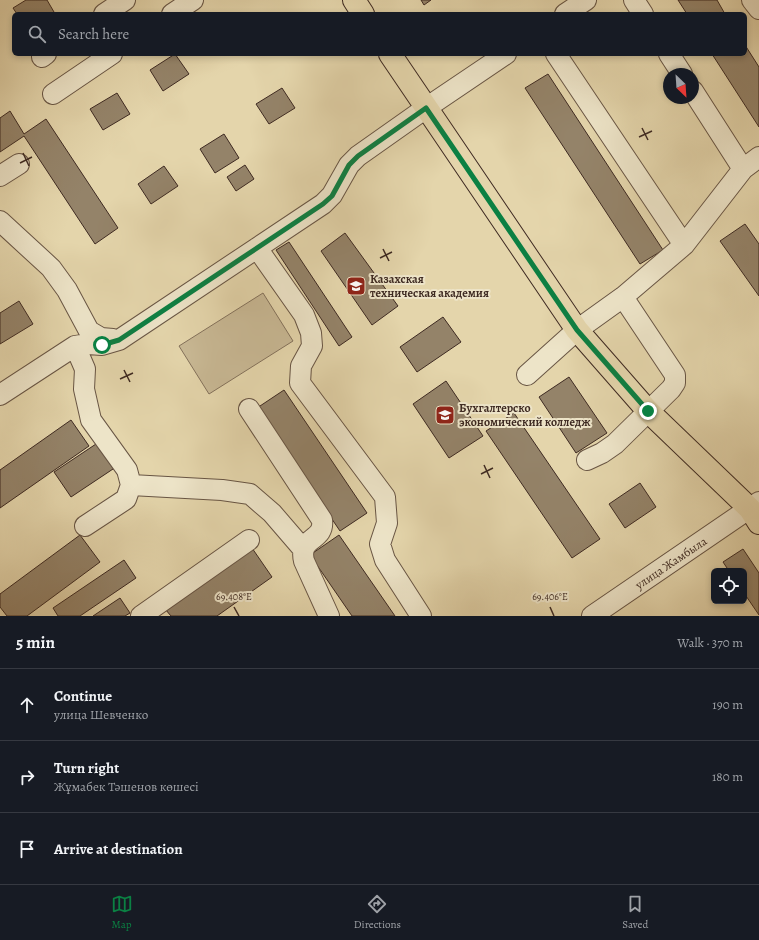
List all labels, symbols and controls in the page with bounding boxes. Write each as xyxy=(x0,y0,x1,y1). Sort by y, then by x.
search box xyxy=(12,12,747,56)
icon: search xyxy=(26,23,48,45)
text: Search here xyxy=(58,24,129,44)
north arrow xyxy=(663,68,699,104)
place label: Казахская техническая академия xyxy=(370,271,489,301)
school or university icon: Казахская техническая академия xyxy=(345,275,367,297)
route start xyxy=(93,336,111,354)
place label: Бухгалтерско экономический колледж xyxy=(459,400,591,430)
route end xyxy=(639,402,657,420)
school or university icon: Бухгалтерско экономический колледж xyxy=(434,404,456,426)
street label: улица Жамбыла xyxy=(631,533,710,593)
map controls xyxy=(711,568,747,604)
button: locate xyxy=(711,568,747,604)
text: 69.408°E xyxy=(216,590,252,603)
text: 69.406°E xyxy=(532,590,568,603)
text: 5 min xyxy=(16,631,55,654)
text: Walk · 370 m xyxy=(677,634,743,651)
text: Continue xyxy=(54,686,112,706)
icon: ahead xyxy=(16,694,38,716)
text: 190 m xyxy=(712,696,743,713)
text: улица Шевченко xyxy=(54,706,148,723)
text: Turn right xyxy=(54,758,119,778)
icon: right xyxy=(16,766,38,788)
text: 180 m xyxy=(712,768,743,785)
text: Жұмабек Тәшенов көшесі xyxy=(54,778,199,795)
icon: arrive xyxy=(16,838,38,860)
text: Arrive at destination xyxy=(54,839,183,859)
tab: Map xyxy=(111,893,133,932)
tab: Directions xyxy=(354,893,401,932)
tab: Saved xyxy=(622,893,648,932)

